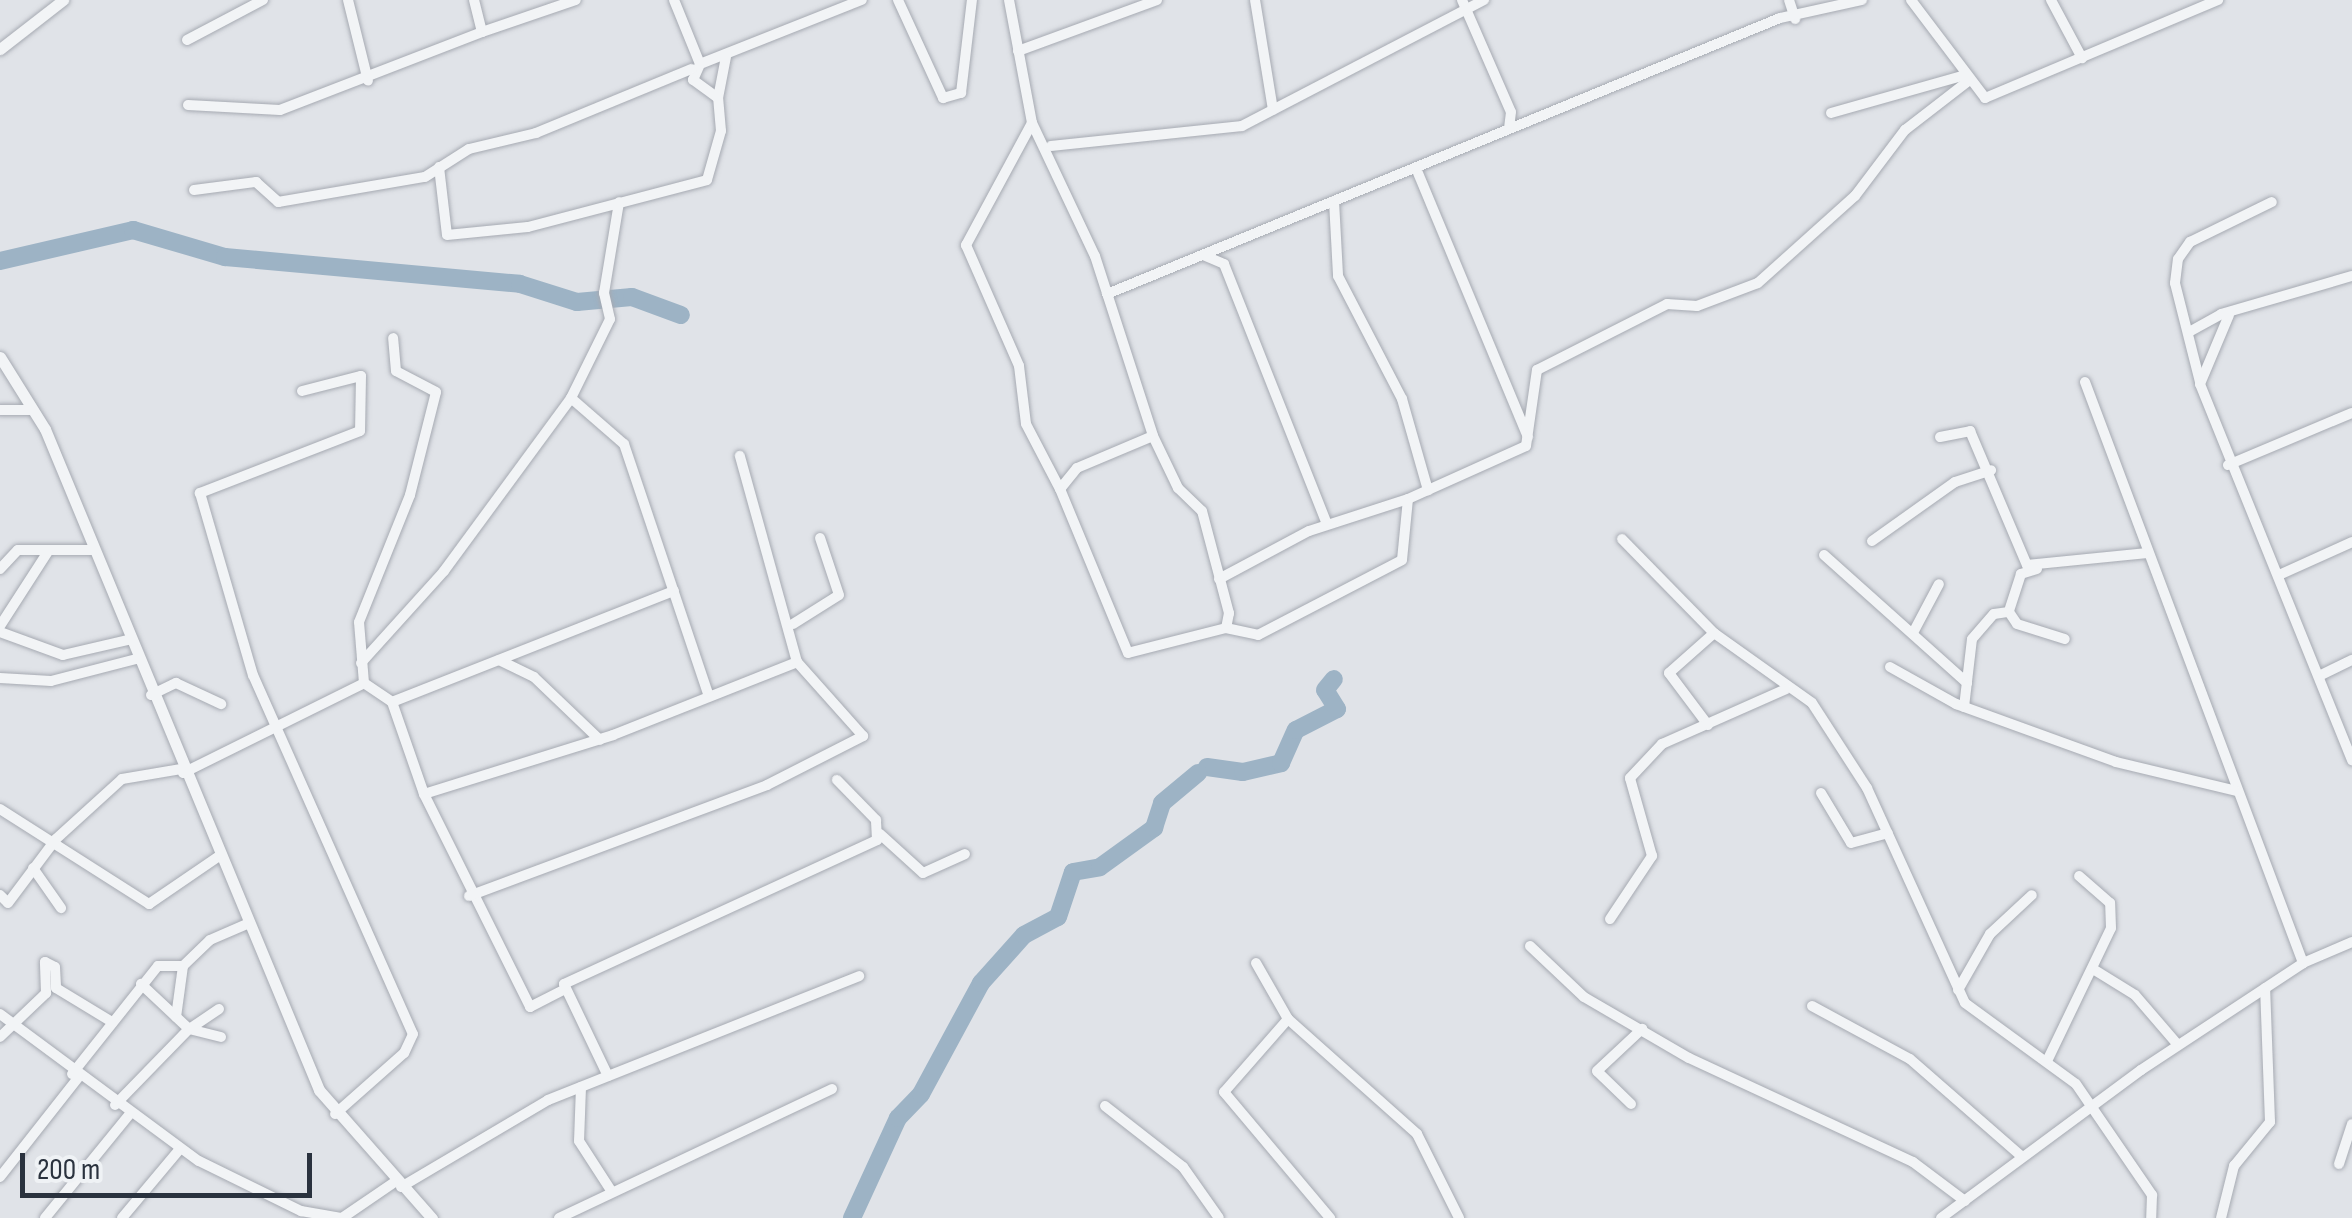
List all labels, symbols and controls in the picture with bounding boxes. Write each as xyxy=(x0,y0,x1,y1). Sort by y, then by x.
scale bar xyxy=(25,1133,318,1195)
text: 200 m xyxy=(37,1152,100,1188)

